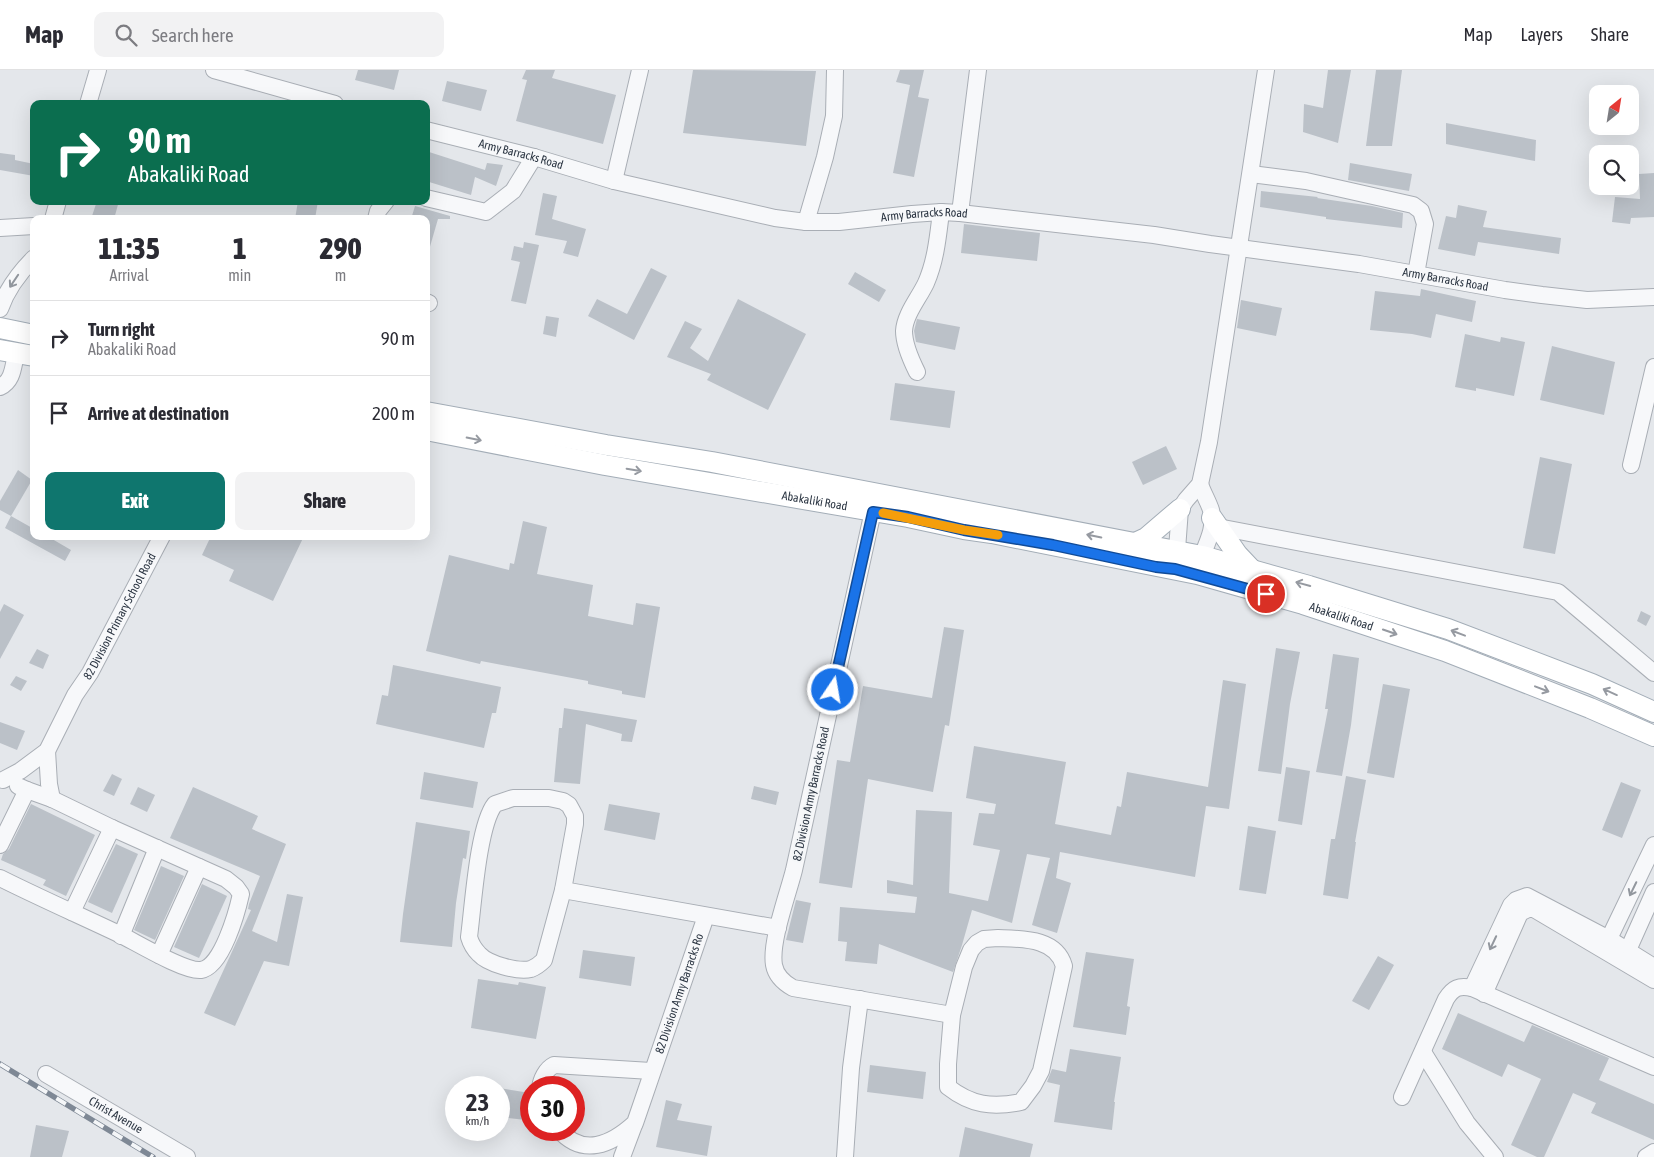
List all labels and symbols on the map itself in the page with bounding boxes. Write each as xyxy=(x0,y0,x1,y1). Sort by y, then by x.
north arrow xyxy=(1589,85,1639,135)
street label: Army Barracks Road xyxy=(477,136,565,172)
street label: Army Barracks Road xyxy=(880,205,968,224)
street label: Army Barracks Road xyxy=(1401,265,1490,294)
one-way arrow xyxy=(9,274,19,288)
one-way arrow xyxy=(466,434,482,444)
one-way arrow xyxy=(625,465,641,475)
street label: Abakaliki Road xyxy=(781,488,848,513)
one-way arrow xyxy=(1086,531,1102,540)
street label: 82 Division Primary School Road xyxy=(80,551,159,682)
pin xyxy=(1245,573,1287,615)
one-way arrow xyxy=(1296,579,1312,589)
street label: Abakaliki Road xyxy=(1308,600,1375,634)
one-way arrow xyxy=(1382,628,1398,637)
one-way arrow xyxy=(1451,628,1466,637)
position arrow xyxy=(806,663,858,715)
one-way arrow xyxy=(1534,685,1550,694)
one-way arrow xyxy=(1603,686,1618,696)
street label: 82 Division Army Barracks Road xyxy=(790,726,832,862)
one-way arrow xyxy=(1628,882,1638,897)
street label: 82 Division Army Barracks Ro xyxy=(652,931,707,1055)
one-way arrow xyxy=(1488,935,1497,950)
speed limit sign: 30 xyxy=(520,1076,585,1141)
street label: Christ Avenue xyxy=(86,1094,145,1136)

